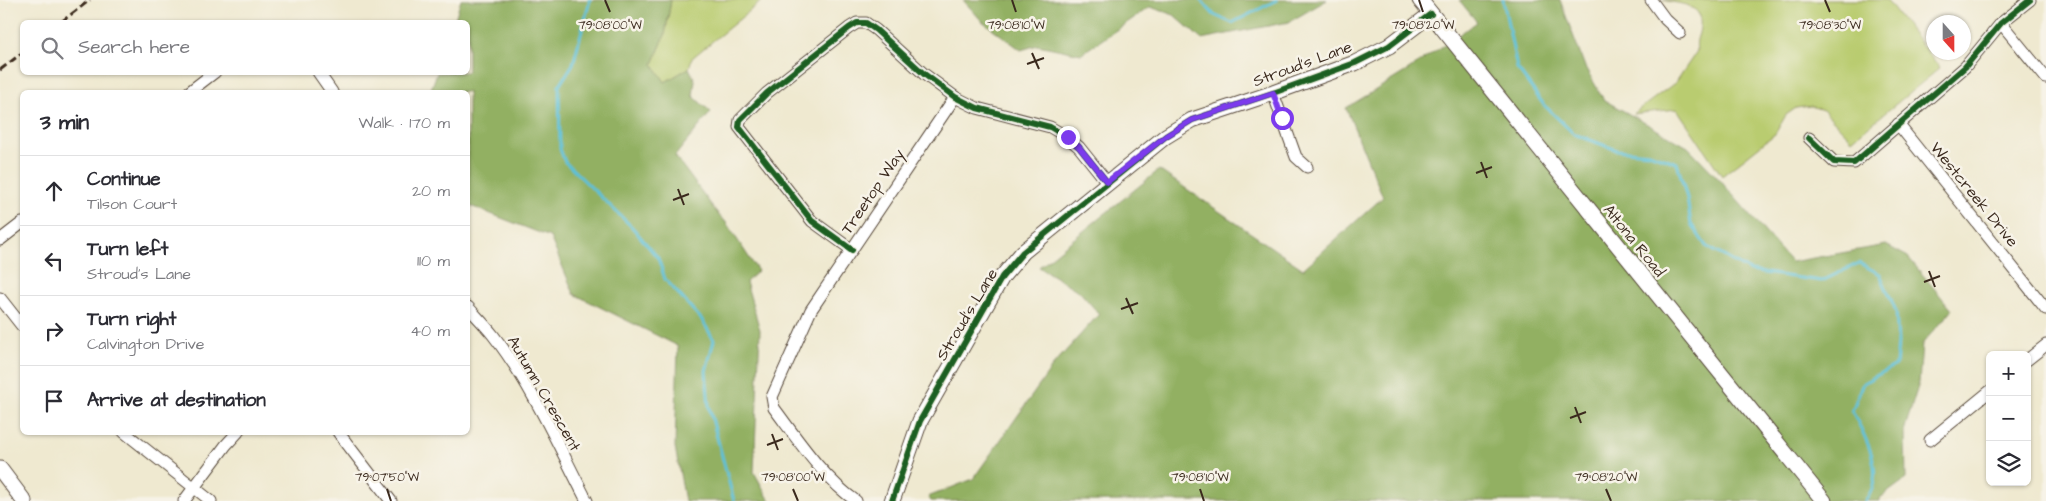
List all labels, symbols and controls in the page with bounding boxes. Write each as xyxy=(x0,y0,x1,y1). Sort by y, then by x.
north arrow xyxy=(1926,15,1971,60)
text: 79°08'00"W xyxy=(578,17,642,34)
text: 79°08'10"W xyxy=(987,17,1045,34)
text: 79°08'20"W xyxy=(1392,17,1455,34)
text: 79°08'30"W xyxy=(1799,17,1862,34)
search box xyxy=(20,20,470,75)
icon: search xyxy=(38,34,66,62)
text: Search here xyxy=(78,34,190,61)
street label: Stroud's Lane xyxy=(1250,36,1355,92)
route start xyxy=(1271,107,1294,130)
text: 3 min xyxy=(40,108,89,137)
text: Walk · 170 m xyxy=(359,112,450,134)
route end xyxy=(1057,126,1080,149)
street label: Westcreek Drive xyxy=(1925,137,2024,252)
street label: Treetop Way xyxy=(836,144,911,239)
text: Continue xyxy=(87,166,161,193)
icon: ahead xyxy=(40,177,68,205)
text: 20 m xyxy=(412,180,450,202)
text: Tilson Court xyxy=(87,193,177,215)
street label: Altona Road xyxy=(1598,200,1670,282)
text: Turn left xyxy=(87,236,168,263)
icon: left xyxy=(40,247,68,275)
text: 110 m xyxy=(417,250,450,272)
text: Stroud's Lane xyxy=(87,263,191,285)
street label: Stroud's Lane xyxy=(931,264,1003,365)
text: Turn right xyxy=(87,306,176,333)
icon: right xyxy=(40,317,68,345)
text: 40 m xyxy=(410,320,450,342)
street label: Autumn Crescent xyxy=(502,332,586,456)
text: Calvington Drive xyxy=(87,333,204,355)
map controls xyxy=(1986,351,2031,486)
button: + xyxy=(1986,351,2031,396)
icon: arrive xyxy=(40,387,68,415)
text: Arrive at destination xyxy=(87,387,266,414)
button: − xyxy=(1986,396,2031,441)
button: layers xyxy=(1986,441,2031,486)
text: 79°07'50"W xyxy=(355,469,420,486)
text: 79°08'00"W xyxy=(761,469,825,486)
text: 79°08'10"W xyxy=(1171,469,1229,486)
text: 79°08'20"W xyxy=(1575,469,1638,486)

